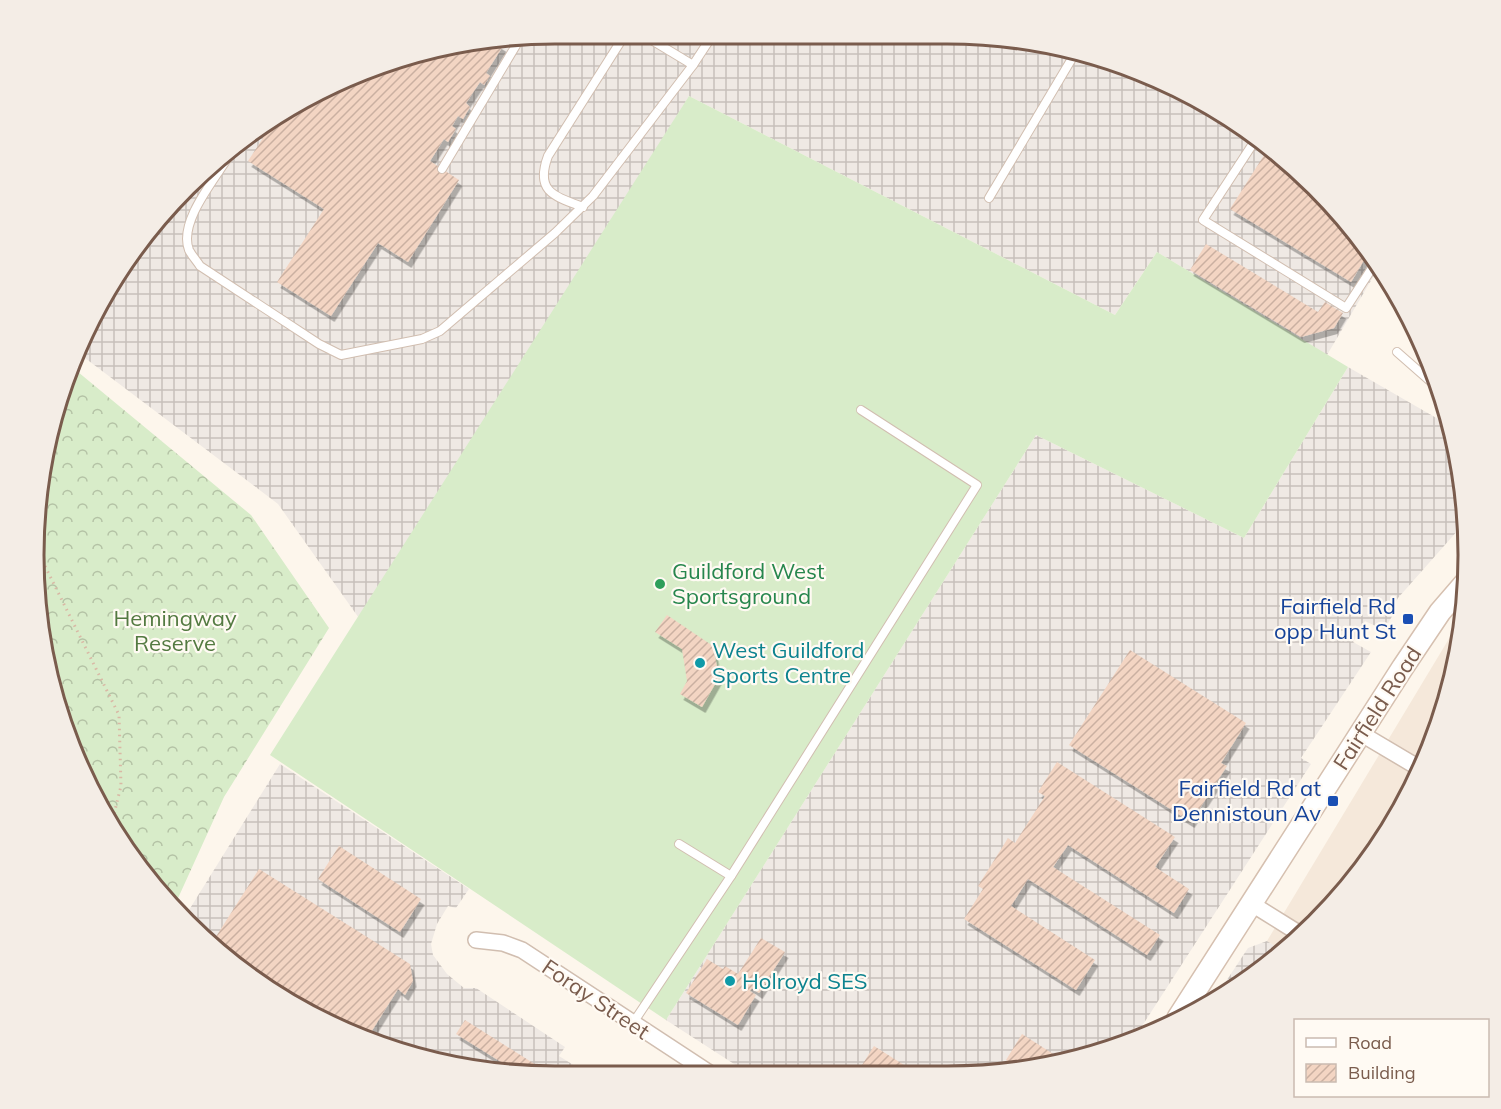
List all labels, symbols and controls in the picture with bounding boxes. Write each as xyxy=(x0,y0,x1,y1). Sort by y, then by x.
place label: Guildford West Sportsground xyxy=(672,557,825,610)
marker: Guildford West Sportsground xyxy=(653,577,667,591)
place label: Fairfield Rd opp Hunt St xyxy=(1274,592,1396,645)
park label: Hemingway Reserve xyxy=(113,604,237,657)
marker: Fairfield Rd opp Hunt St xyxy=(1401,612,1415,626)
place label: West Guildford Sports Centre xyxy=(712,636,865,689)
street label: Fairfield Road xyxy=(1327,641,1427,775)
marker: West Guildford Sports Centre xyxy=(693,656,707,670)
place label: Fairfield Rd at Dennistoun Av xyxy=(1172,774,1321,827)
marker: Fairfield Rd at Dennistoun Av xyxy=(1326,794,1340,808)
street label: Foray Street xyxy=(537,953,655,1045)
place label: Holroyd SES xyxy=(742,967,868,995)
marker: Holroyd SES xyxy=(723,974,737,988)
legend xyxy=(1294,1019,1489,1097)
text: Road xyxy=(1348,1031,1392,1054)
text: Building xyxy=(1348,1061,1416,1084)

